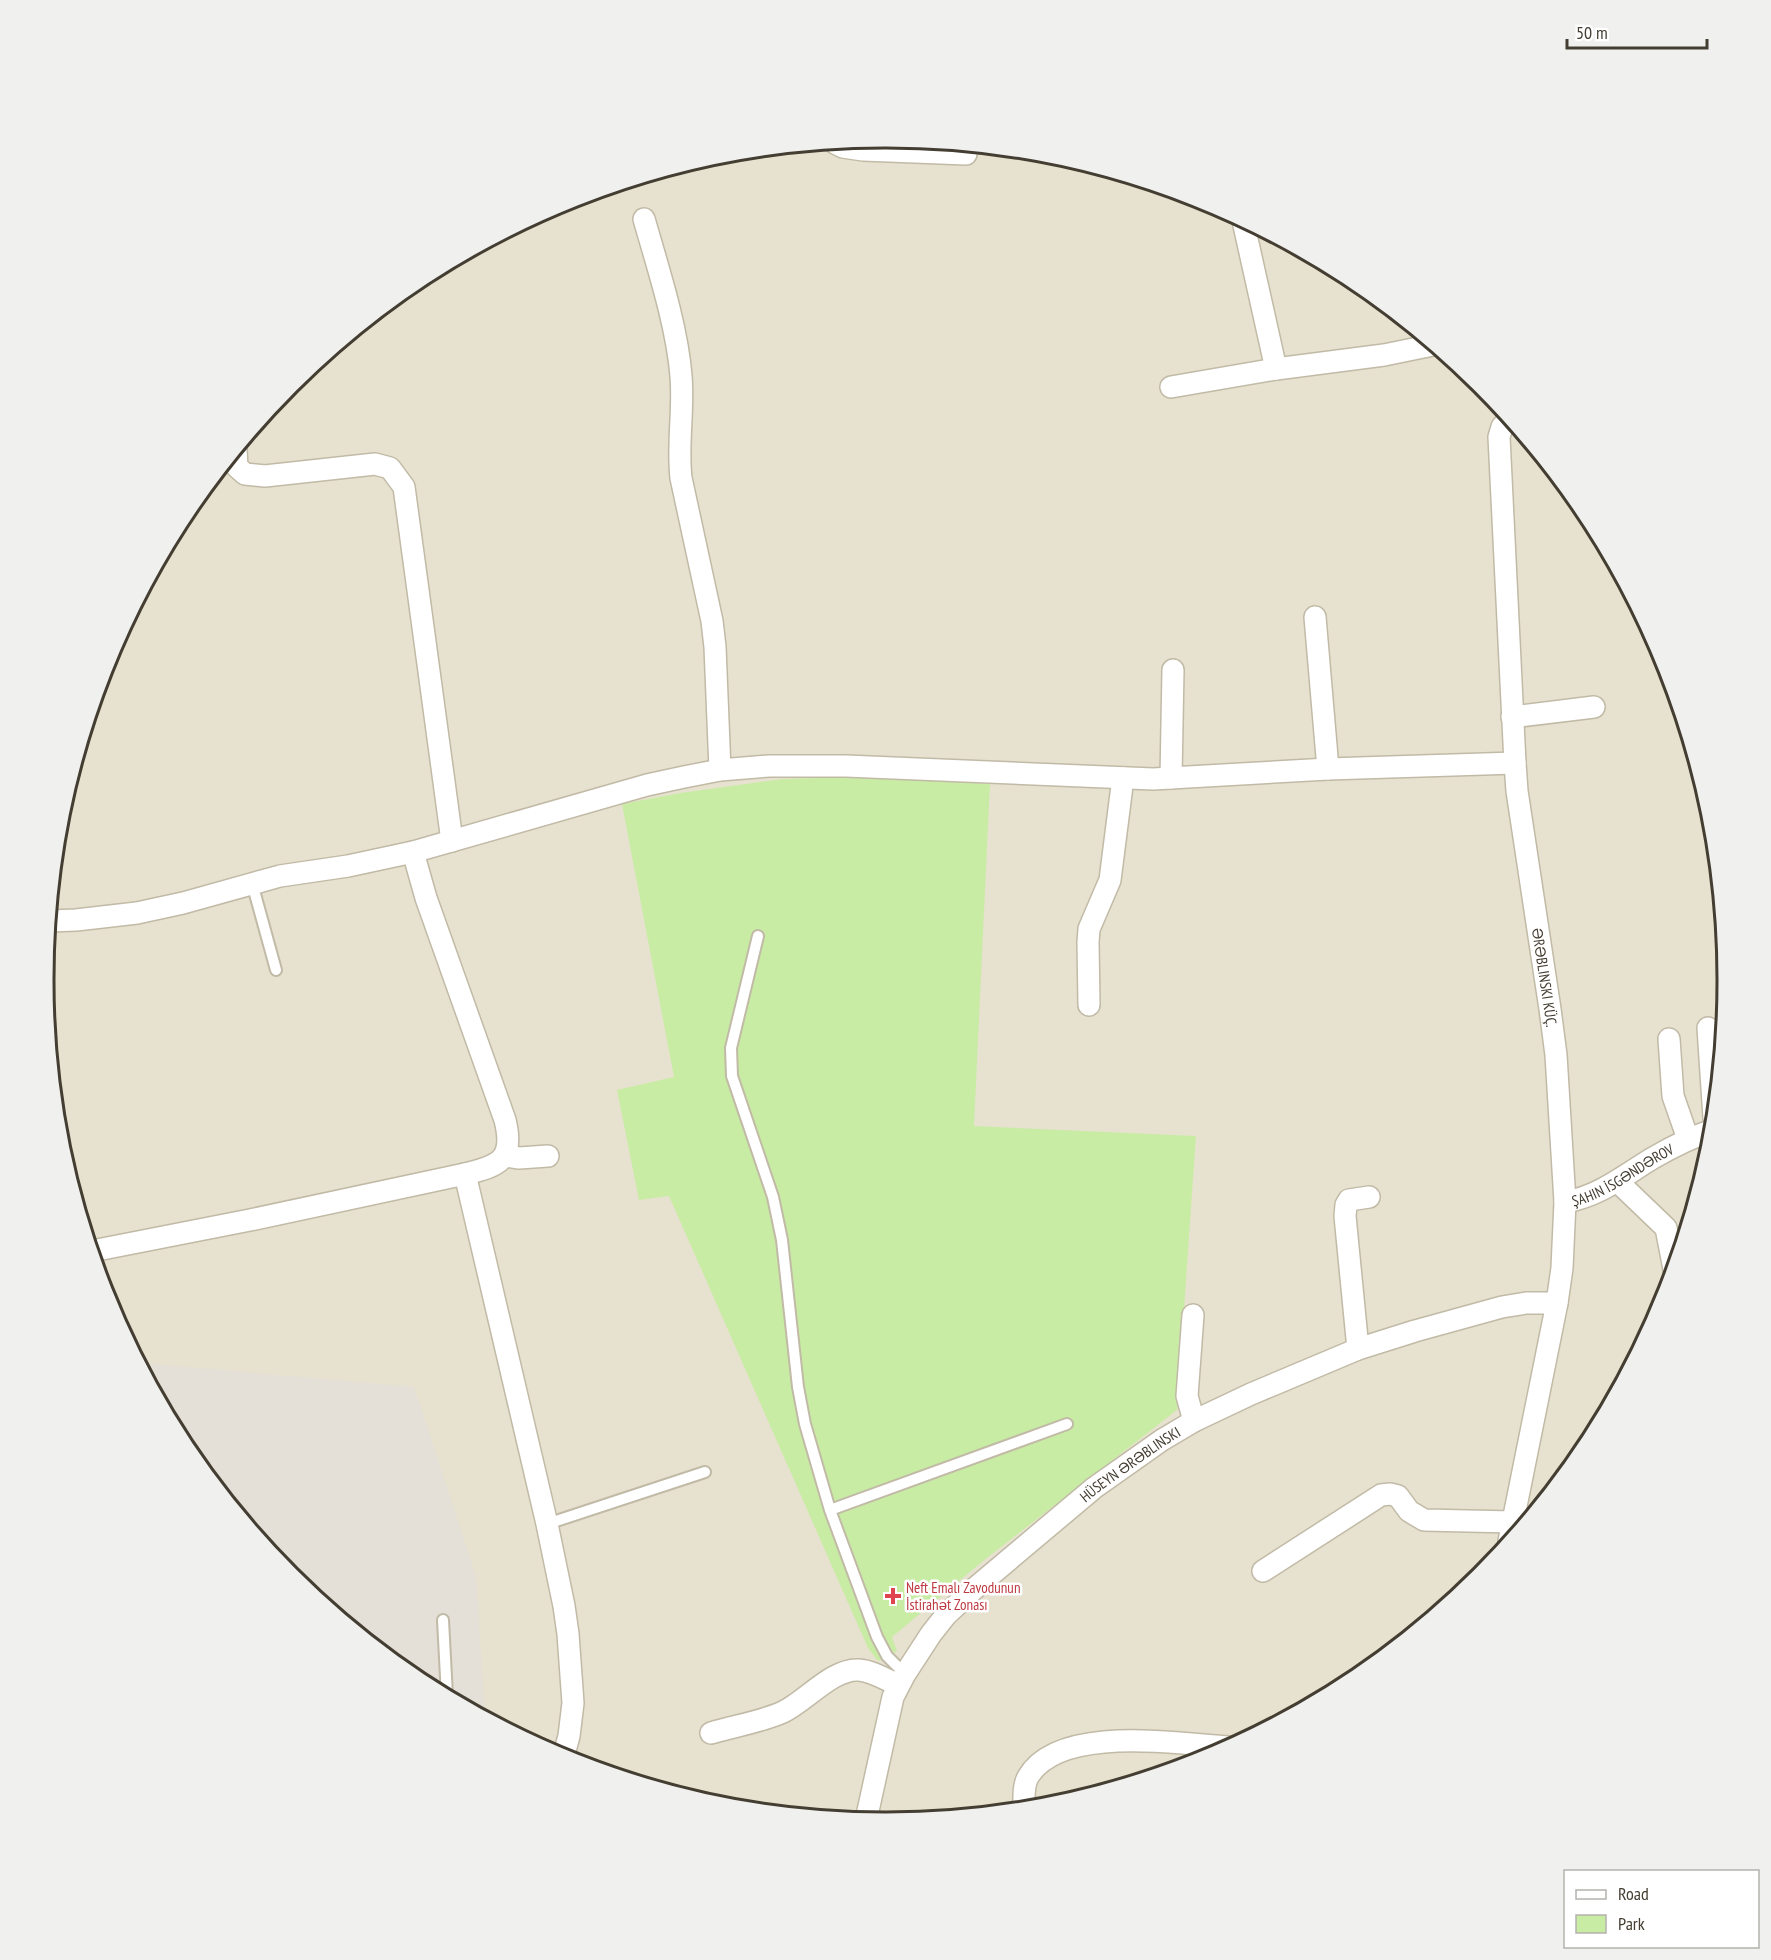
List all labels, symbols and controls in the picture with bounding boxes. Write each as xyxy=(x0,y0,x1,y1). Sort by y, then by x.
scale bar xyxy=(1567,12,1706,50)
text: 50 m xyxy=(1576,21,1608,44)
street label: ƏRƏBLINSKI KÜÇ. xyxy=(1528,926,1562,1028)
street label: ŞAHIN İSGƏNDƏROV xyxy=(1570,1139,1677,1210)
street label: HÜSEYN ƏRƏBLINSKI xyxy=(1075,1422,1183,1506)
place label: Neft Emalı Zavodunun İstirahət Zonası xyxy=(906,1578,1020,1614)
marker: Neft Emalı Zavodunun İstirahət Zonası xyxy=(884,1587,902,1605)
legend xyxy=(1564,1870,1759,1948)
text: Road xyxy=(1618,1882,1649,1905)
text: Park xyxy=(1618,1912,1645,1935)

